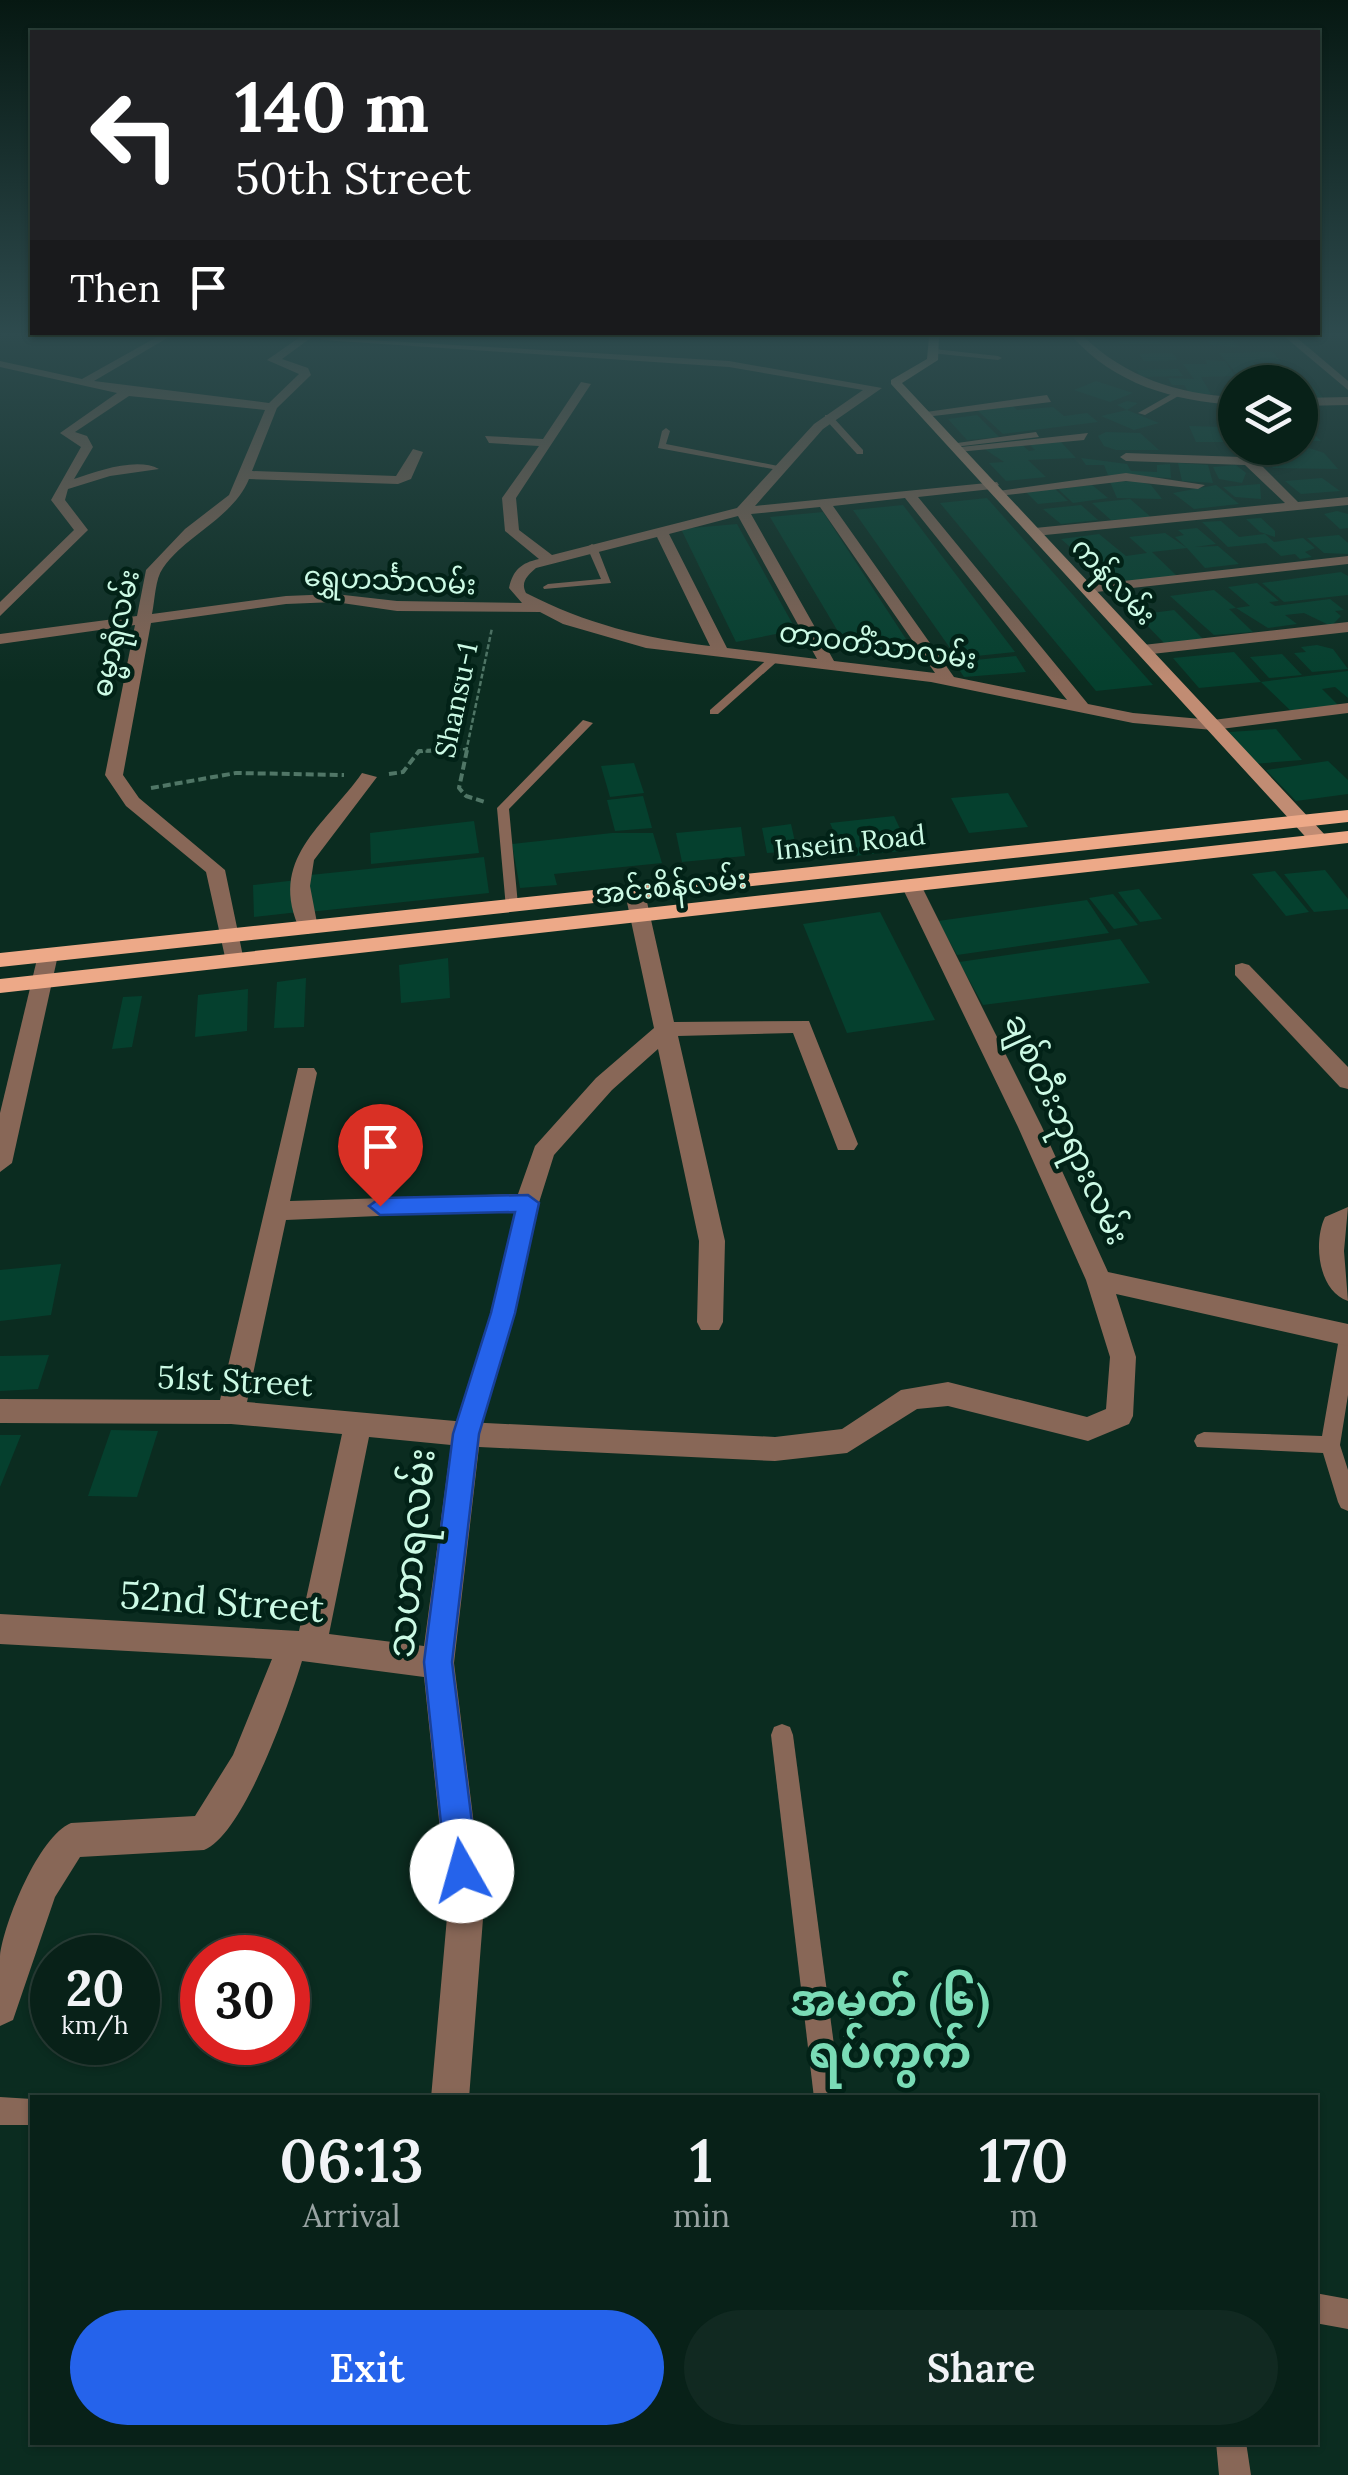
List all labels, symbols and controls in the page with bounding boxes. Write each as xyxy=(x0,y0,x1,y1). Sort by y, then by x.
text: 140 m xyxy=(235,62,429,151)
icon: left xyxy=(70,70,200,200)
text: 50th Street xyxy=(235,149,471,206)
icon: arrive xyxy=(181,260,236,315)
text: Then xyxy=(70,264,161,312)
map controls xyxy=(1218,365,1318,465)
button: layers xyxy=(1218,365,1318,465)
street label: ကန်လမ်း xyxy=(1060,529,1164,636)
street label: ရွှေဟင်္သာလမ်း xyxy=(303,558,477,607)
street label: ဓမ္မာရုံလမ်း xyxy=(83,566,153,702)
street label: တာဝတိံသာလမ်း xyxy=(777,613,979,677)
street label: Shansu-1 xyxy=(426,639,486,761)
street label: Insein Road xyxy=(773,816,927,868)
street label: အင်းစိန်လမ်း xyxy=(593,860,749,917)
street label: ချစ်တီးဘုရားလမ်း xyxy=(990,1006,1141,1254)
pin xyxy=(338,1104,423,1207)
icon: arrive xyxy=(353,1119,408,1174)
street label: 51st Street xyxy=(156,1356,314,1405)
street label: သဟာရလမ်း xyxy=(374,1446,453,1661)
street label: 52nd Street xyxy=(118,1570,326,1632)
position arrow xyxy=(410,1819,514,1923)
speed limit sign: 30 xyxy=(180,1935,310,2065)
text: 20 xyxy=(66,1956,124,2020)
district label: အမှတ် (၆) ရပ်ကွက် xyxy=(790,1969,990,2089)
text: km/h xyxy=(61,2009,129,2041)
text: 06:13 xyxy=(279,2122,424,2198)
text: 1 xyxy=(690,2122,713,2198)
text: 170 xyxy=(979,2122,1069,2198)
text: Arrival xyxy=(303,2195,400,2236)
text: min xyxy=(673,2195,730,2236)
text: m xyxy=(1010,2195,1038,2236)
button: Exit xyxy=(70,2310,664,2425)
button: Share xyxy=(684,2310,1278,2425)

